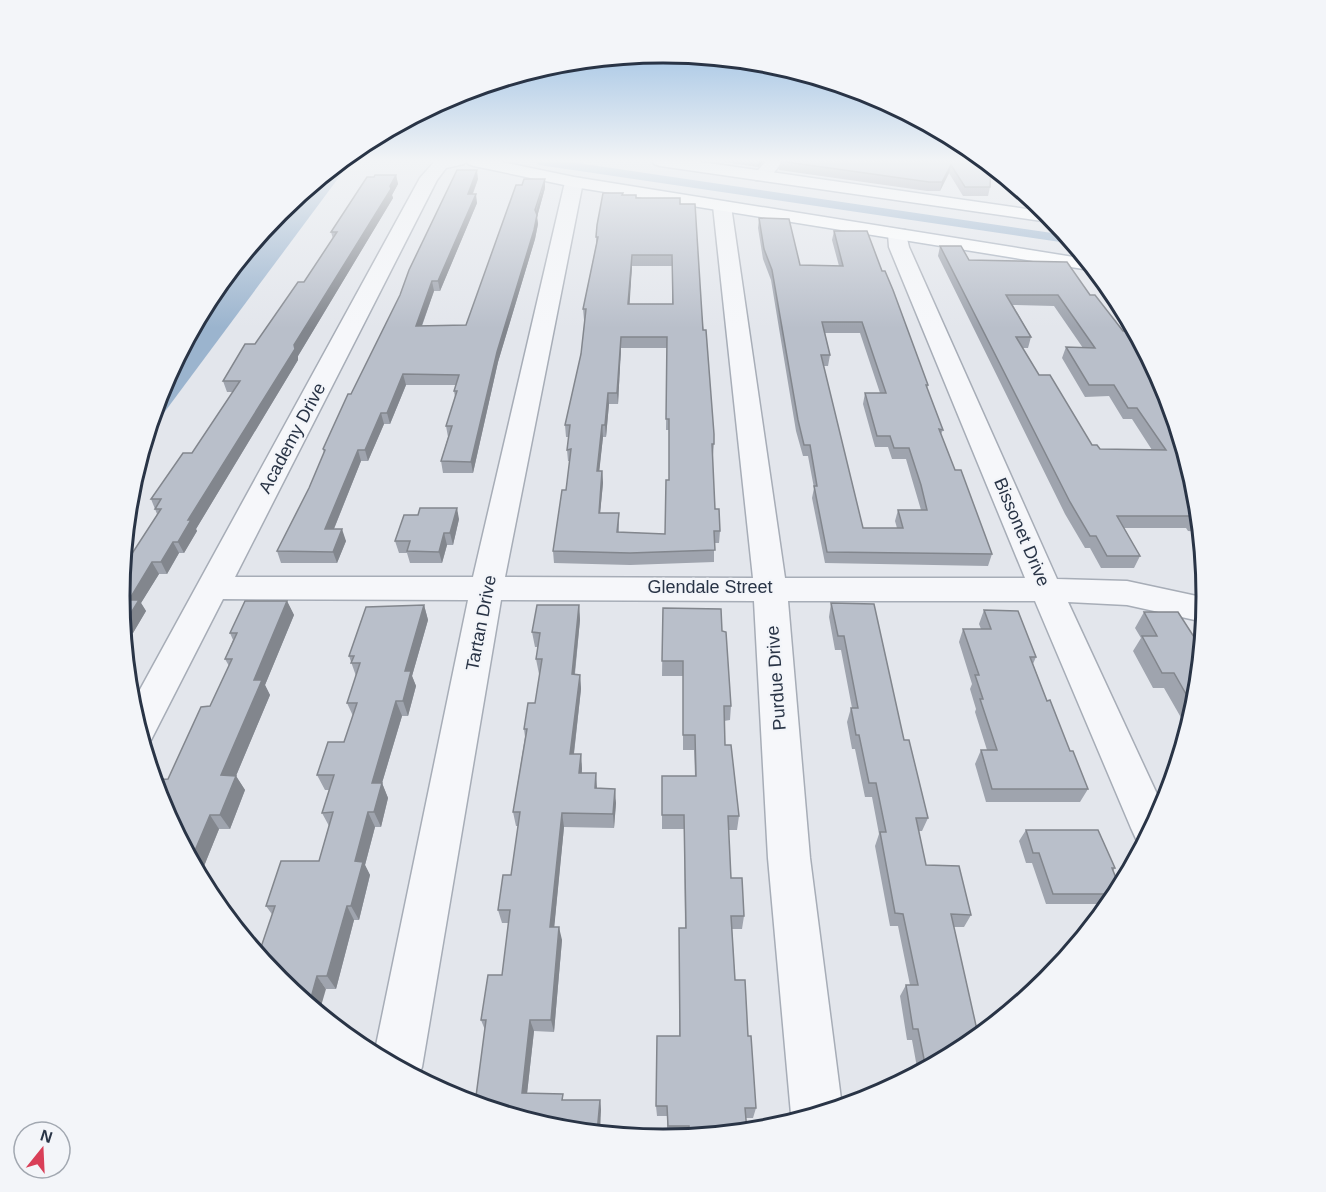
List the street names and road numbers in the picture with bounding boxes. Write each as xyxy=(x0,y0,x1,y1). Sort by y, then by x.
street label: Academy Drive xyxy=(255,379,329,497)
street label: Bissonet Drive xyxy=(990,475,1054,589)
street label: Tartan Drive xyxy=(462,573,500,673)
street label: Glendale Street xyxy=(647,577,773,597)
street label: Purdue Drive xyxy=(762,625,790,731)

